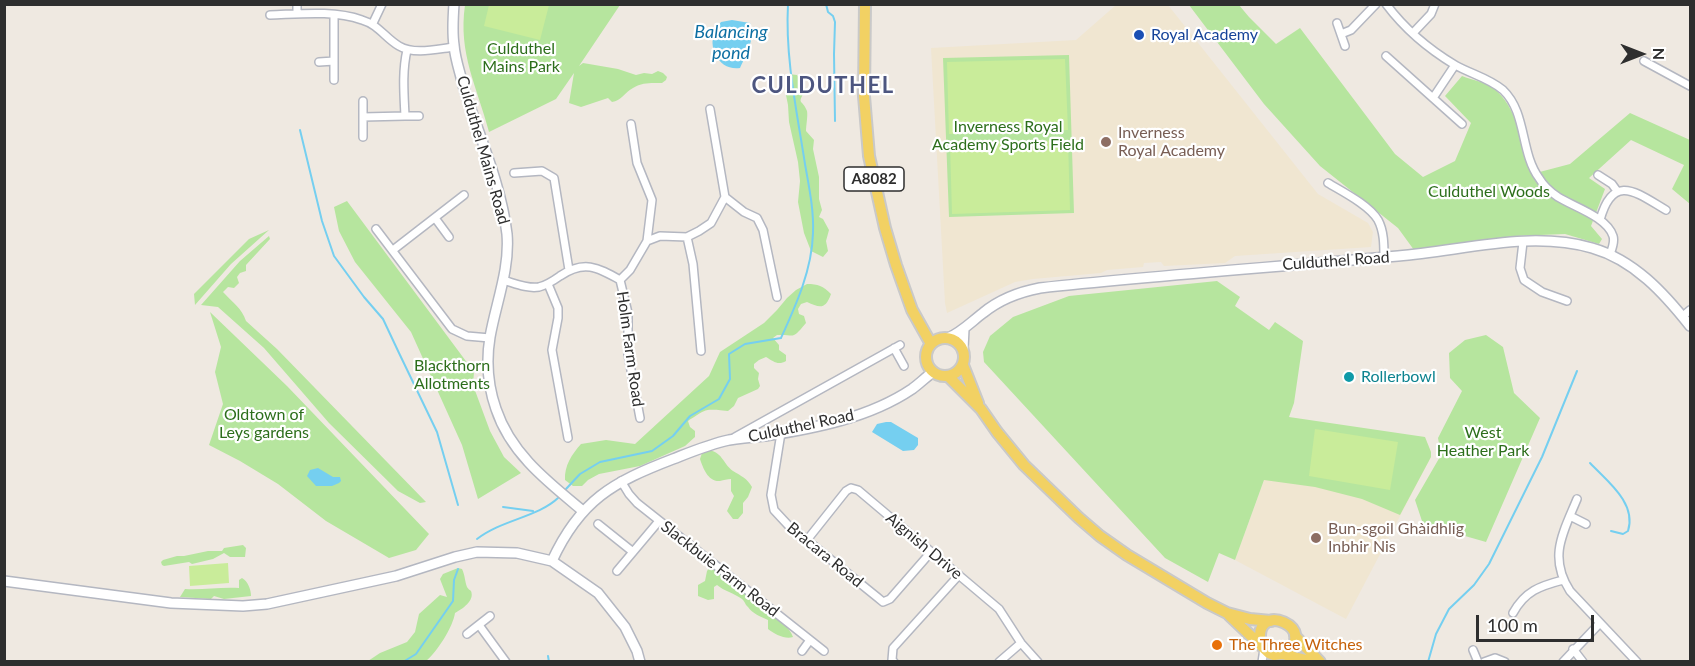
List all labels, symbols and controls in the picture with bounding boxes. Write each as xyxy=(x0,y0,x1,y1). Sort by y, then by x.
water label: Balancing pond xyxy=(694,21,768,63)
north arrow xyxy=(1611,24,1671,84)
place label: Royal Academy xyxy=(1151,25,1258,45)
marker: Royal Academy xyxy=(1132,28,1146,42)
park label: Culduthel Mains Park xyxy=(482,39,560,77)
text: N xyxy=(1650,48,1669,60)
street label: Culduthel Mains Road xyxy=(453,73,513,227)
district label: CULDUTHEL xyxy=(751,73,895,99)
park label: Inverness Royal Academy Sports Field xyxy=(932,117,1084,155)
place label: Inverness Royal Academy xyxy=(1118,123,1225,161)
marker: Inverness Royal Academy xyxy=(1099,135,1113,149)
road number: A8082 xyxy=(844,167,904,191)
park label: Culduthel Woods xyxy=(1428,182,1550,202)
street label: Culduthel Road xyxy=(1282,248,1390,274)
street label: Holm Farm Road xyxy=(612,290,648,408)
park label: Blackthorn Allotments xyxy=(414,356,490,394)
place label: Rollerbowl xyxy=(1361,367,1436,387)
marker: Rollerbowl xyxy=(1342,370,1356,384)
park label: Oldtown of Leys gardens xyxy=(219,405,309,443)
street label: Culduthel Road xyxy=(746,405,856,447)
park label: West Heather Park xyxy=(1437,423,1529,461)
street label: Aignish Drive xyxy=(882,508,966,584)
street label: Slackbuie Farm Road xyxy=(657,517,783,621)
street label: Bracara Road xyxy=(783,518,867,592)
place label: Bun-sgoil Ghàidhlig Inbhir Nis xyxy=(1328,519,1464,557)
marker: Bun-sgoil Ghàidhlig Inbhir Nis xyxy=(1309,531,1323,545)
scale bar xyxy=(1479,603,1598,641)
text: 100 m xyxy=(1487,614,1538,636)
place label: The Three Witches xyxy=(1229,635,1363,655)
marker: The Three Witches xyxy=(1210,638,1224,652)

